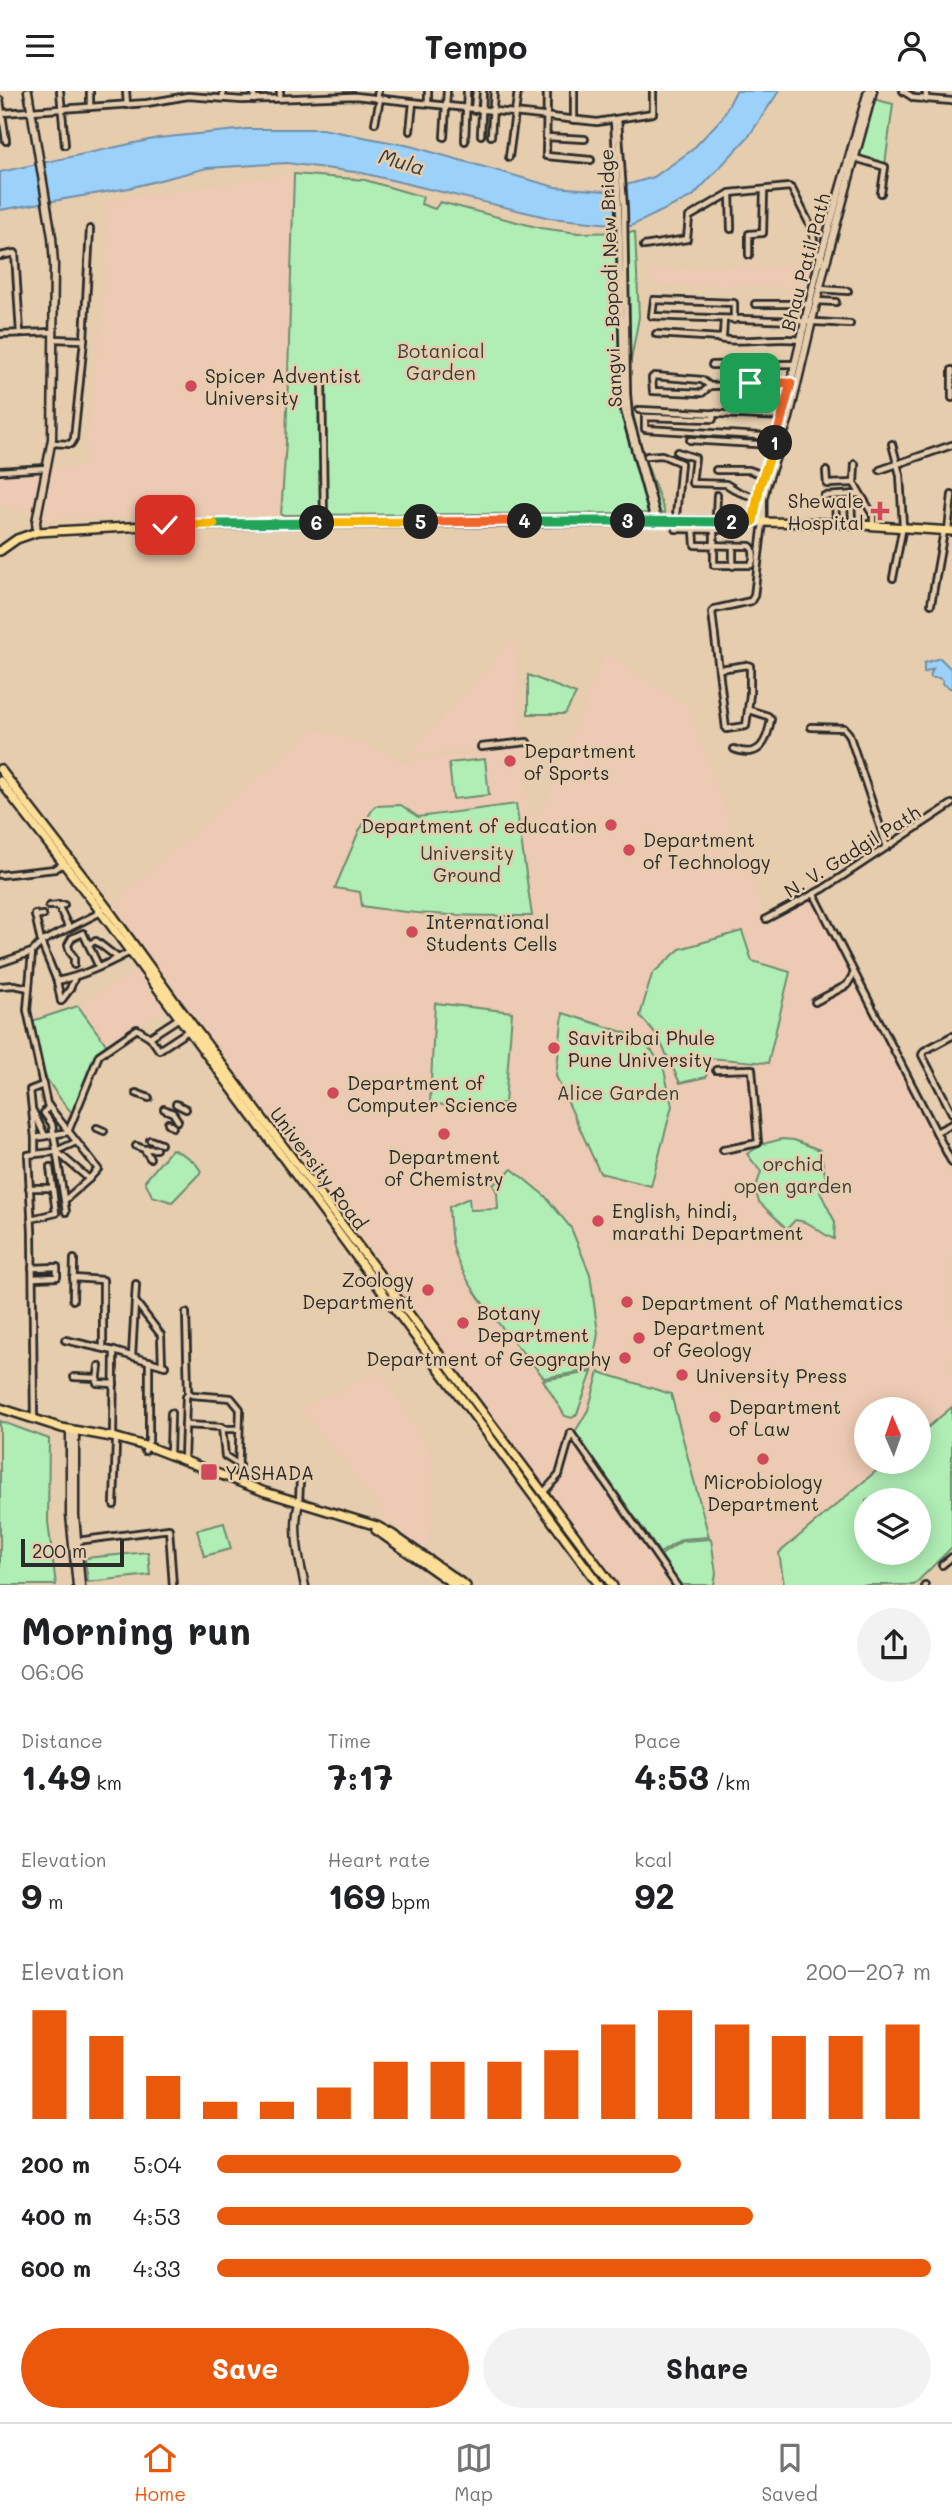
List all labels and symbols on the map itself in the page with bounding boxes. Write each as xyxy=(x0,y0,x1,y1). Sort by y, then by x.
water label: Mula xyxy=(376,142,428,180)
street label: Sangvi - Bopodi New Bridge xyxy=(593,148,627,408)
street label: Bhau Patil Path xyxy=(775,190,835,334)
park label: Botanical Garden xyxy=(397,338,485,385)
pin xyxy=(720,353,780,413)
place label: Spicer Adventist University xyxy=(205,363,361,410)
marker: Spicer Adventist University xyxy=(183,378,199,394)
pin: 1 xyxy=(758,425,792,461)
place label: Shewale Hospital xyxy=(787,488,864,535)
pin xyxy=(135,495,195,555)
marker: Shewale Hospital xyxy=(870,501,890,521)
pin: 4 xyxy=(508,503,542,539)
pin: 3 xyxy=(610,503,646,539)
pin: 6 xyxy=(300,505,334,541)
pin: 5 xyxy=(404,505,438,539)
pin: 2 xyxy=(714,505,750,539)
place label: Department of Sports xyxy=(524,738,636,785)
marker: Department of Sports xyxy=(502,753,518,769)
street label: N. V. Gadgil Path xyxy=(779,799,925,903)
place label: Department of education xyxy=(361,813,597,838)
marker: Department of education xyxy=(603,817,619,833)
place label: Department of Technology xyxy=(643,827,771,874)
park label: University Ground xyxy=(420,840,514,887)
marker: Department of Technology xyxy=(621,842,637,858)
place label: International Students Cells xyxy=(426,909,558,956)
marker: International Students Cells xyxy=(404,924,420,940)
place label: Savitribai Phule Pune University xyxy=(568,1025,715,1072)
marker: Savitribai Phule Pune University xyxy=(546,1040,562,1056)
place label: Department of Computer Science xyxy=(347,1070,518,1117)
park label: Alice Garden xyxy=(557,1080,679,1105)
marker: Department of Computer Science xyxy=(325,1085,341,1101)
street label: University Road xyxy=(265,1102,373,1234)
marker: Department of Chemistry xyxy=(436,1126,452,1142)
place label: Department of Chemistry xyxy=(385,1144,503,1191)
park label: orchid open garden xyxy=(734,1151,852,1198)
place label: English, hindi, marathi Department xyxy=(612,1198,803,1245)
marker: English, hindi, marathi Department xyxy=(590,1213,606,1229)
place label: Zoology Department xyxy=(302,1267,414,1314)
marker: Zoology Department xyxy=(420,1282,436,1298)
place label: Department of Mathematics xyxy=(641,1290,903,1315)
marker: Department of Mathematics xyxy=(619,1294,635,1310)
place label: Botany Department xyxy=(477,1300,589,1347)
marker: Botany Department xyxy=(455,1315,471,1331)
place label: Department of Geology xyxy=(653,1315,765,1362)
marker: Department of Geology xyxy=(631,1330,647,1346)
place label: Department of Geography xyxy=(366,1346,611,1371)
marker: Department of Geography xyxy=(617,1350,633,1366)
place label: University Press xyxy=(696,1363,847,1388)
marker: University Press xyxy=(674,1367,690,1383)
place label: Department of Law xyxy=(729,1394,841,1441)
north arrow xyxy=(854,1397,931,1473)
marker: Department of Law xyxy=(707,1409,723,1425)
marker: Microbiology Department xyxy=(755,1451,771,1467)
place label: YASHADA xyxy=(225,1460,314,1485)
marker: YASHADA xyxy=(199,1462,219,1482)
place label: Microbiology Department xyxy=(703,1469,823,1516)
scale bar xyxy=(21,1537,124,1568)

